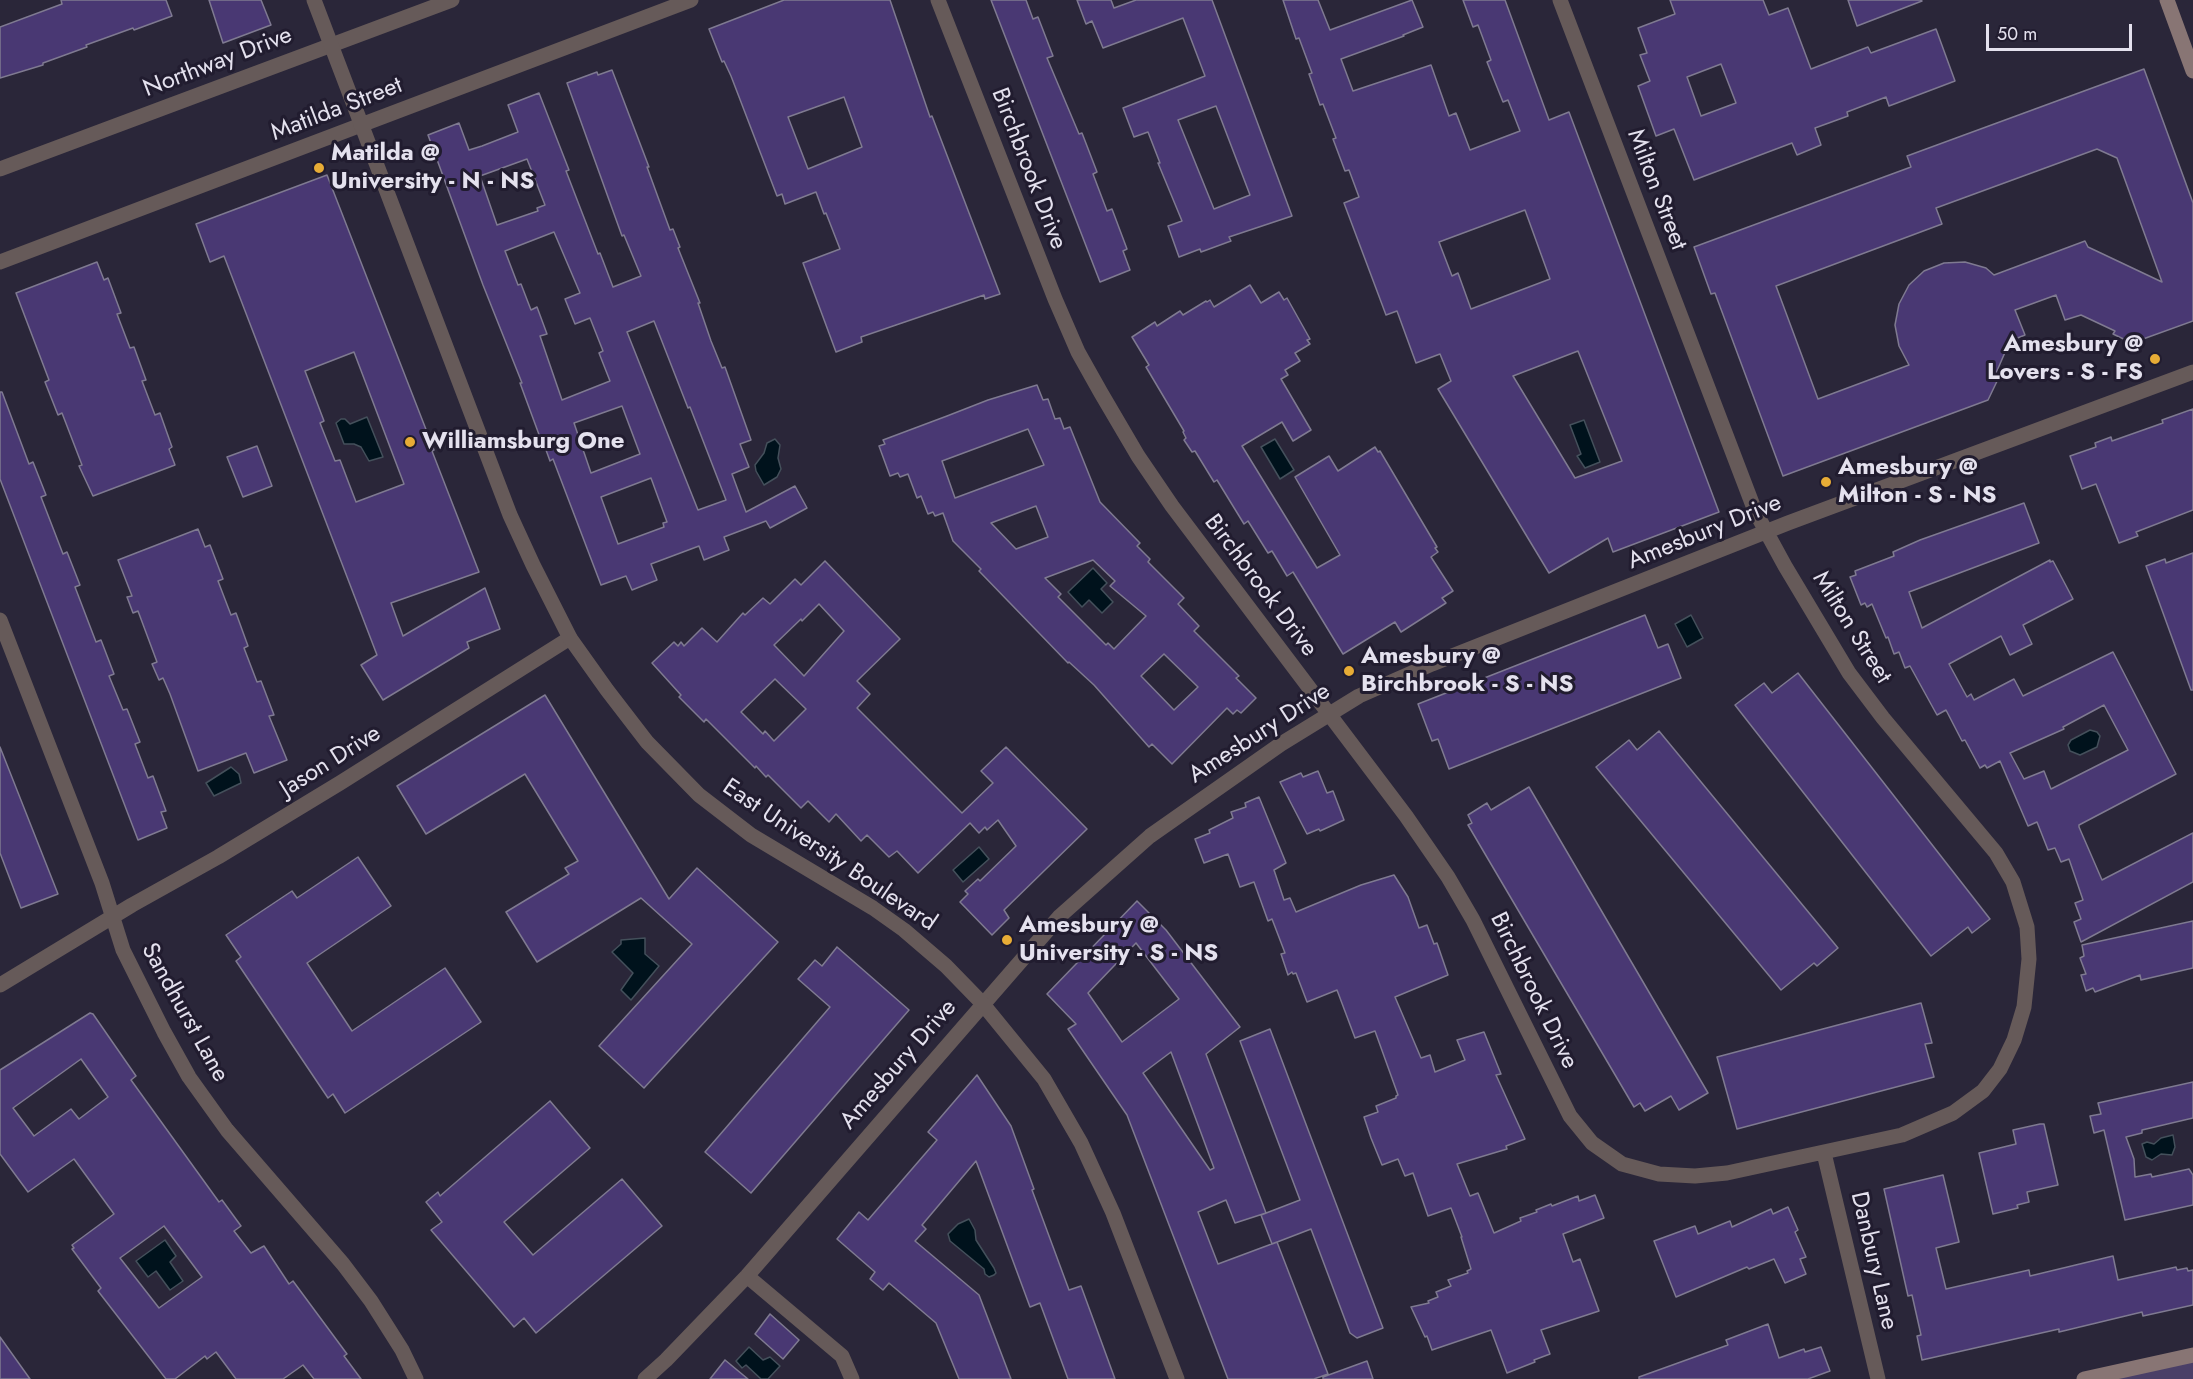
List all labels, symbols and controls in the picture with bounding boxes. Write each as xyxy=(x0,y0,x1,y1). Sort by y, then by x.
scale bar xyxy=(1989,12,2134,50)
street label: Northway Drive xyxy=(140,21,296,105)
text: 50 m xyxy=(1997,21,2037,47)
street label: Matilda Street xyxy=(267,72,407,148)
street label: Birchbrook Drive xyxy=(984,84,1072,254)
street label: Milton Street xyxy=(1620,125,1692,255)
place label: Matilda @ University - N - NS xyxy=(331,140,534,196)
marker: Matilda @ University - N - NS xyxy=(312,161,326,175)
place label: Amesbury @ Lovers - S - FS xyxy=(1987,331,2143,387)
marker: Amesbury @ Lovers - S - FS xyxy=(2148,352,2162,366)
place label: Williamsburg One xyxy=(422,428,625,456)
marker: Williamsburg One xyxy=(403,435,417,449)
place label: Amesbury @ Milton - S - NS xyxy=(1838,454,1997,510)
marker: Amesbury @ Milton - S - NS xyxy=(1819,475,1833,489)
street label: Amesbury Drive xyxy=(1624,489,1786,577)
street label: Birchbrook Drive xyxy=(1197,509,1323,663)
street label: Milton Street xyxy=(1805,566,1897,690)
place label: Amesbury @ Birchbrook - S - NS xyxy=(1361,643,1574,699)
marker: Amesbury @ Birchbrook - S - NS xyxy=(1342,664,1356,678)
street label: Amesbury Drive xyxy=(1184,678,1336,790)
street label: Jason Drive xyxy=(275,720,387,804)
street label: East University Boulevard xyxy=(716,774,942,938)
street label: Birchbrook Drive xyxy=(1483,908,1583,1074)
place label: Amesbury @ University - S - NS xyxy=(1019,912,1218,968)
marker: Amesbury @ University - S - NS xyxy=(1000,933,1014,947)
street label: Sandhurst Lane xyxy=(134,939,234,1087)
street label: Amesbury Drive xyxy=(835,994,963,1136)
street label: Danbury Lane xyxy=(1843,1189,1903,1333)

